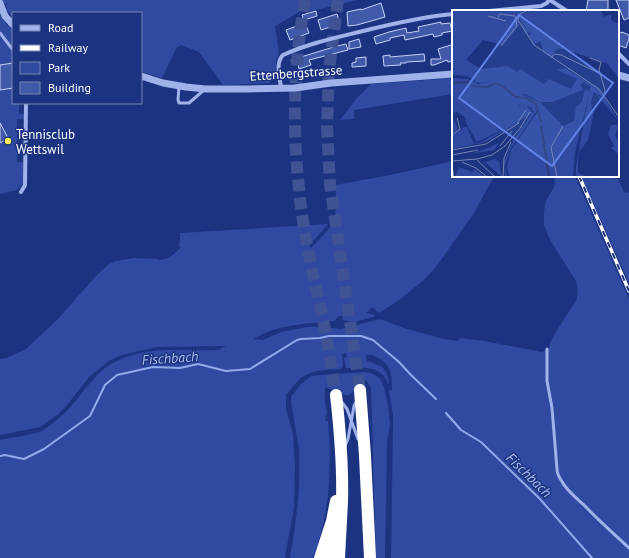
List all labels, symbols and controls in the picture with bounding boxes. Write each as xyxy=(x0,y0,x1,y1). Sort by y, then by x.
inset map xyxy=(452,10,619,177)
legend xyxy=(12,12,142,104)
text: Road xyxy=(48,20,73,35)
text: Railway xyxy=(48,40,88,55)
text: Park xyxy=(48,60,70,75)
street label: Ettenbergstrasse xyxy=(249,61,343,85)
text: Building xyxy=(48,80,91,95)
place label: Tennisclub Wettswil xyxy=(16,126,75,158)
marker: Tennisclub Wettswil xyxy=(3,136,13,146)
water label: Fischbach xyxy=(141,347,199,369)
water label: Fischbach xyxy=(502,449,556,501)

